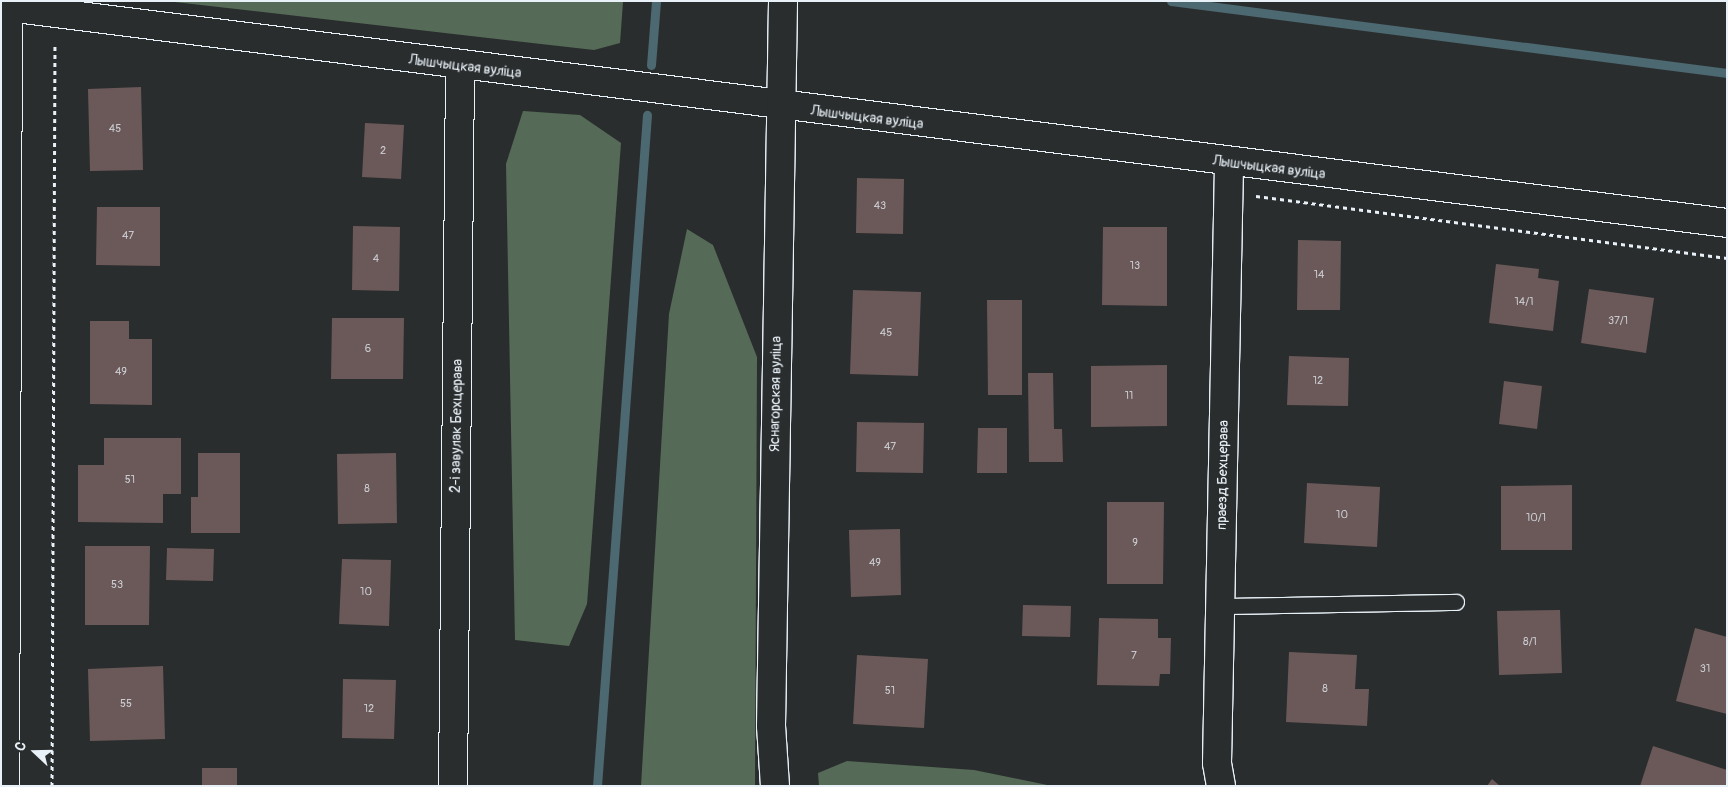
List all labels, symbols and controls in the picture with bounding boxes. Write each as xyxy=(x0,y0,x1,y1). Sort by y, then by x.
street label: Лышчыцкая вуліца xyxy=(408,52,522,82)
street label: Лышчыцкая вуліца xyxy=(810,103,924,133)
house number: 45 xyxy=(109,122,121,136)
house number: 2 xyxy=(380,144,386,158)
street label: Лышчыцкая вуліца xyxy=(1212,153,1326,183)
house number: 43 xyxy=(874,199,886,213)
house number: 47 xyxy=(122,229,134,243)
house number: 4 xyxy=(373,252,379,266)
house number: 13 xyxy=(1130,259,1140,273)
house number: 14 xyxy=(1314,268,1324,282)
house number: 14/1 xyxy=(1515,295,1533,309)
house number: 37/1 xyxy=(1608,314,1628,328)
house number: 45 xyxy=(880,326,892,340)
street label: Яснагорская вуліца xyxy=(767,336,785,452)
house number: 6 xyxy=(365,342,371,356)
street label: 2-і завулак Бехцерава xyxy=(447,359,467,493)
house number: 49 xyxy=(115,365,127,379)
house number: 12 xyxy=(1313,374,1323,388)
house number: 11 xyxy=(1125,389,1133,403)
street label: праезд Бехцерава xyxy=(1214,420,1232,530)
house number: 47 xyxy=(884,440,896,454)
house number: 51 xyxy=(125,473,135,487)
house number: 8 xyxy=(364,482,370,496)
house number: 10 xyxy=(1336,508,1348,522)
house number: 10/1 xyxy=(1526,511,1546,525)
house number: 9 xyxy=(1132,536,1138,550)
house number: 49 xyxy=(869,556,881,570)
house number: 53 xyxy=(111,578,123,592)
house number: 10 xyxy=(360,585,372,599)
house number: 8/1 xyxy=(1523,635,1537,649)
house number: 7 xyxy=(1131,649,1137,663)
house number: 31 xyxy=(1700,662,1710,676)
house number: 8 xyxy=(1322,682,1328,696)
house number: 51 xyxy=(885,684,895,698)
house number: 55 xyxy=(120,697,132,711)
house number: 12 xyxy=(364,702,374,716)
north arrow xyxy=(10,727,60,777)
text: С xyxy=(11,739,30,754)

